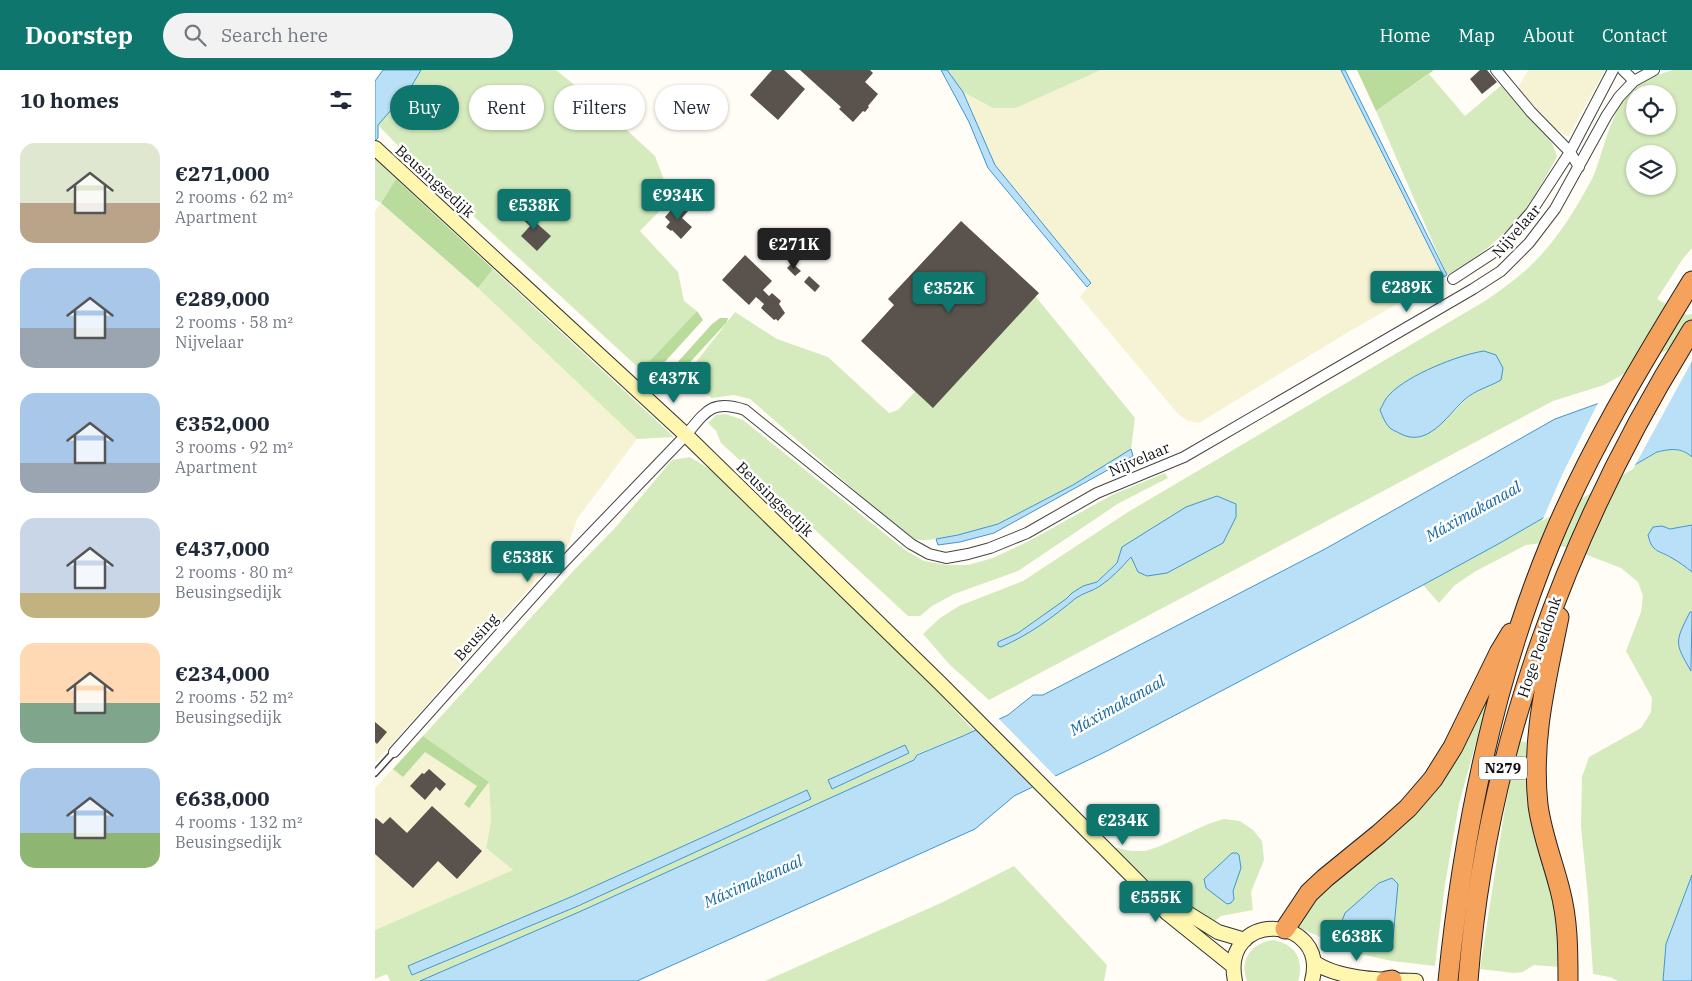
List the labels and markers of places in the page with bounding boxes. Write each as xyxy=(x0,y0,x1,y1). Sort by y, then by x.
pin: €934K xyxy=(643,178,713,221)
pin: €538K xyxy=(499,189,569,231)
pin: €271K xyxy=(759,228,829,270)
pin: €289K xyxy=(1372,270,1442,313)
pin: €352K xyxy=(914,272,984,314)
pin: €437K xyxy=(639,362,709,404)
pin: €538K xyxy=(493,540,563,583)
pin: €234K xyxy=(1088,804,1158,846)
pin: €555K xyxy=(1121,880,1191,923)
pin: €638K xyxy=(1322,920,1392,962)

